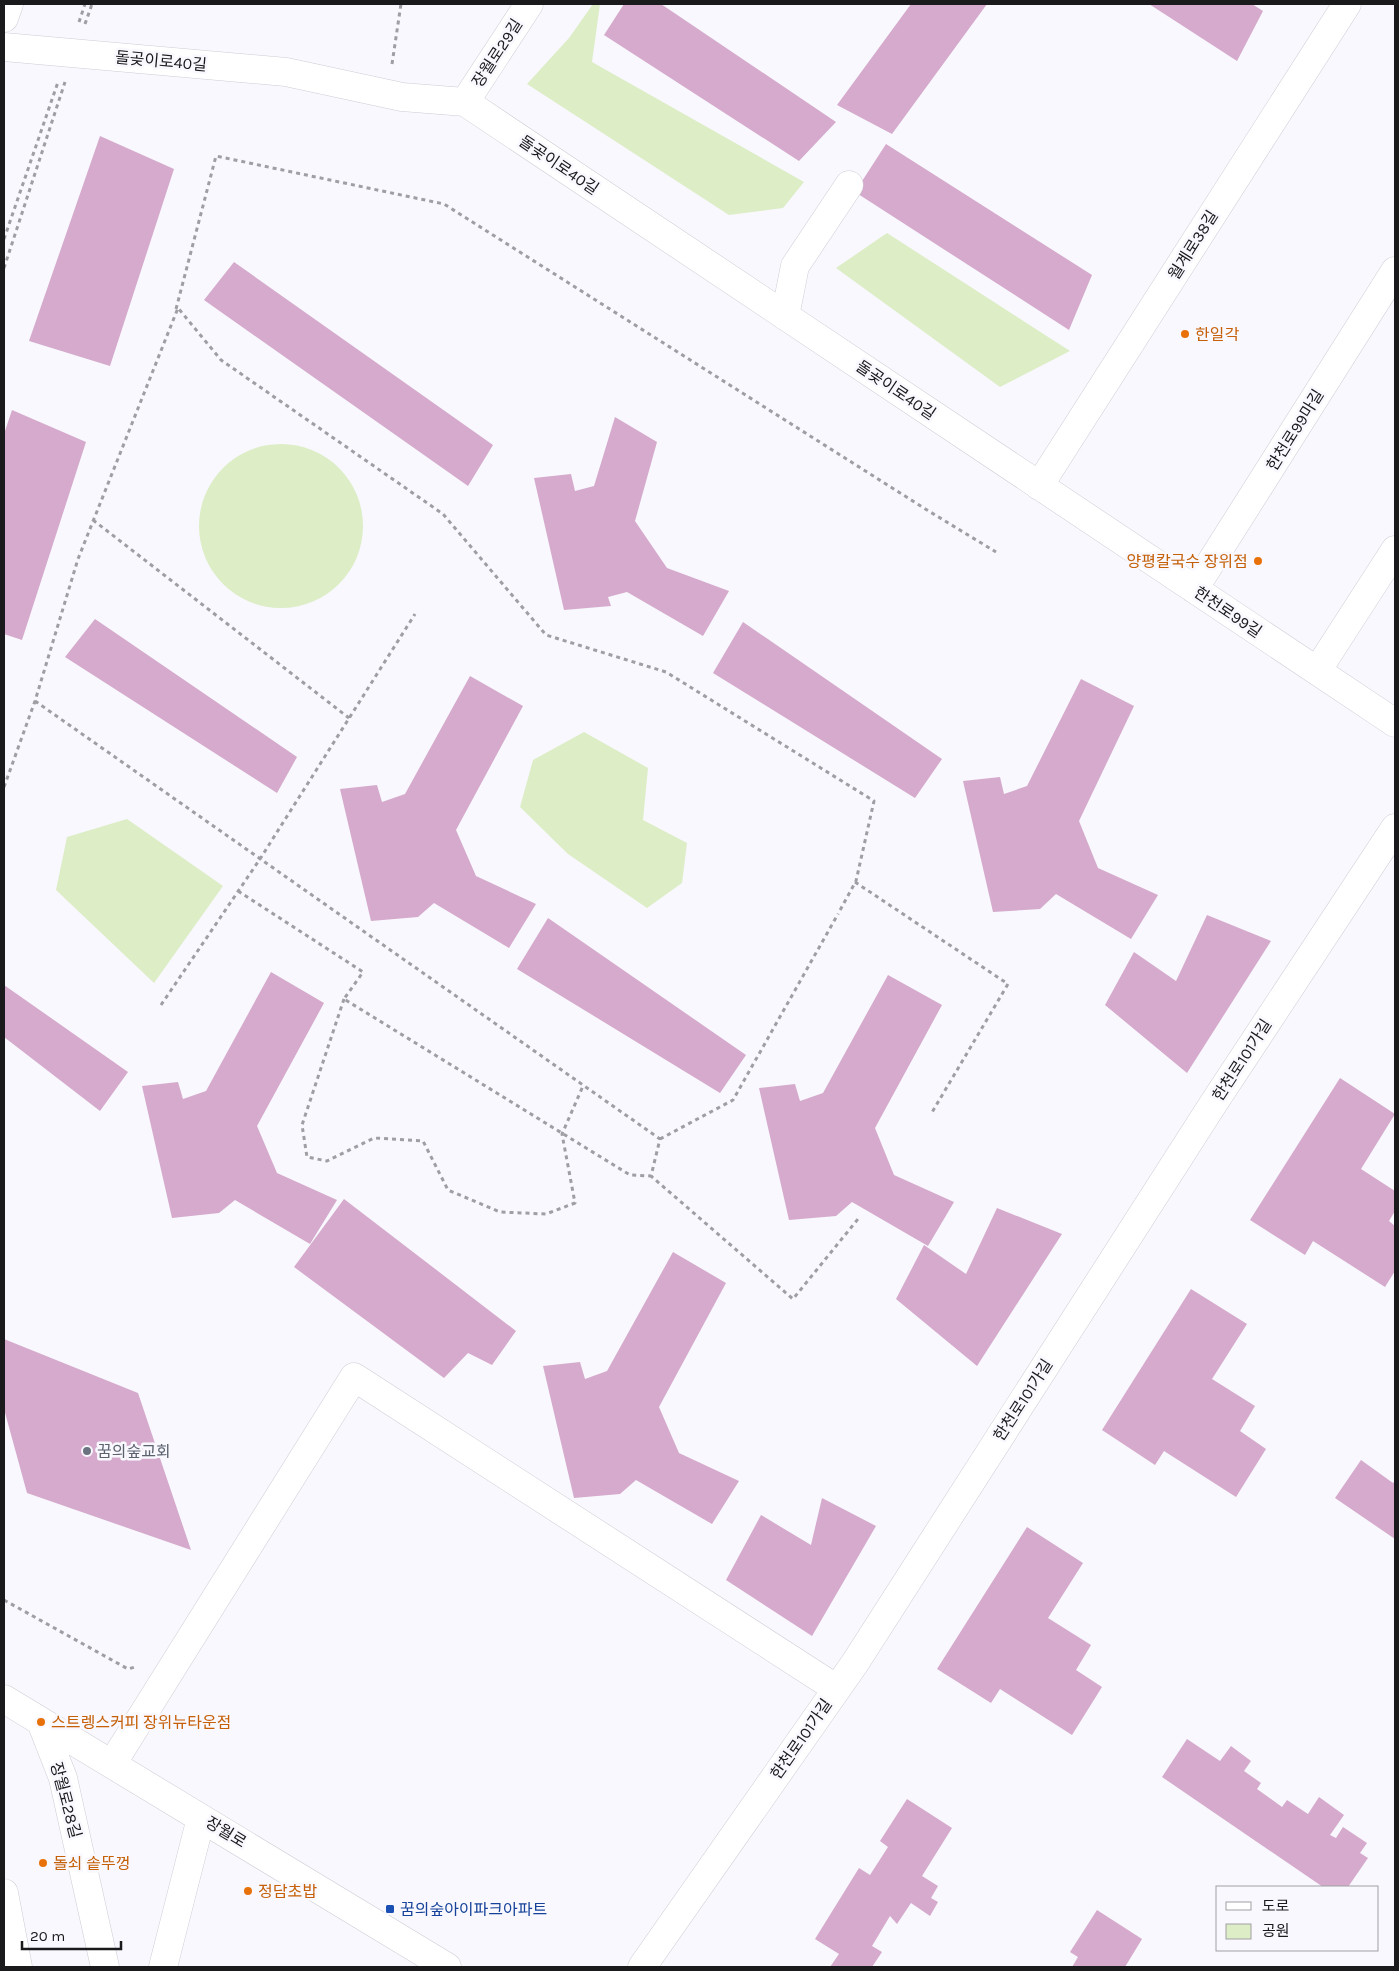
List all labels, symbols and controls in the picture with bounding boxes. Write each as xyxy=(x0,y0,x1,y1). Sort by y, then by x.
street label: 장월로29길 xyxy=(468,15,526,91)
street label: 돌곶이로40길 xyxy=(114,48,208,74)
street label: 돌곶이로40길 xyxy=(516,131,602,199)
street label: 월계로38길 xyxy=(1164,207,1222,283)
place label: 한일각 xyxy=(1195,325,1239,344)
marker: 한일각 xyxy=(1179,328,1191,340)
street label: 돌곶이로40길 xyxy=(853,356,939,424)
street label: 한천로99마길 xyxy=(1263,386,1327,474)
place label: 양평칼국수 장위점 xyxy=(1126,552,1248,571)
marker: 양평칼국수 장위점 xyxy=(1252,555,1264,567)
street label: 한천로99길 xyxy=(1191,582,1265,642)
street label: 한천로101가길 xyxy=(1209,1016,1275,1104)
street label: 한천로101가길 xyxy=(990,1356,1056,1444)
place label: 꿈의숲교회 xyxy=(97,1442,171,1461)
marker: 꿈의숲교회 xyxy=(81,1445,93,1457)
street label: 한천로101가길 xyxy=(766,1695,836,1783)
place label: 스트렝스커피 장위뉴타운점 xyxy=(51,1713,231,1732)
marker: 스트렝스커피 장위뉴타운점 xyxy=(35,1716,47,1728)
street label: 장월로28길 xyxy=(47,1760,85,1840)
street label: 장월로 xyxy=(202,1812,250,1852)
place label: 돌쇠 솥뚜껑 xyxy=(53,1854,130,1873)
marker: 돌쇠 솥뚜껑 xyxy=(37,1857,49,1869)
place label: 정담초밥 xyxy=(258,1882,317,1901)
marker: 정담초밥 xyxy=(242,1885,254,1897)
legend xyxy=(1216,1886,1379,1951)
text: 도로 xyxy=(1262,1897,1290,1915)
place label: 꿈의숲아이파크아파트 xyxy=(400,1900,547,1919)
marker: 꿈의숲아이파크아파트 xyxy=(384,1903,396,1915)
scale bar xyxy=(22,1918,121,1950)
text: 공원 xyxy=(1262,1922,1290,1940)
text: 20 m xyxy=(30,1927,65,1945)

